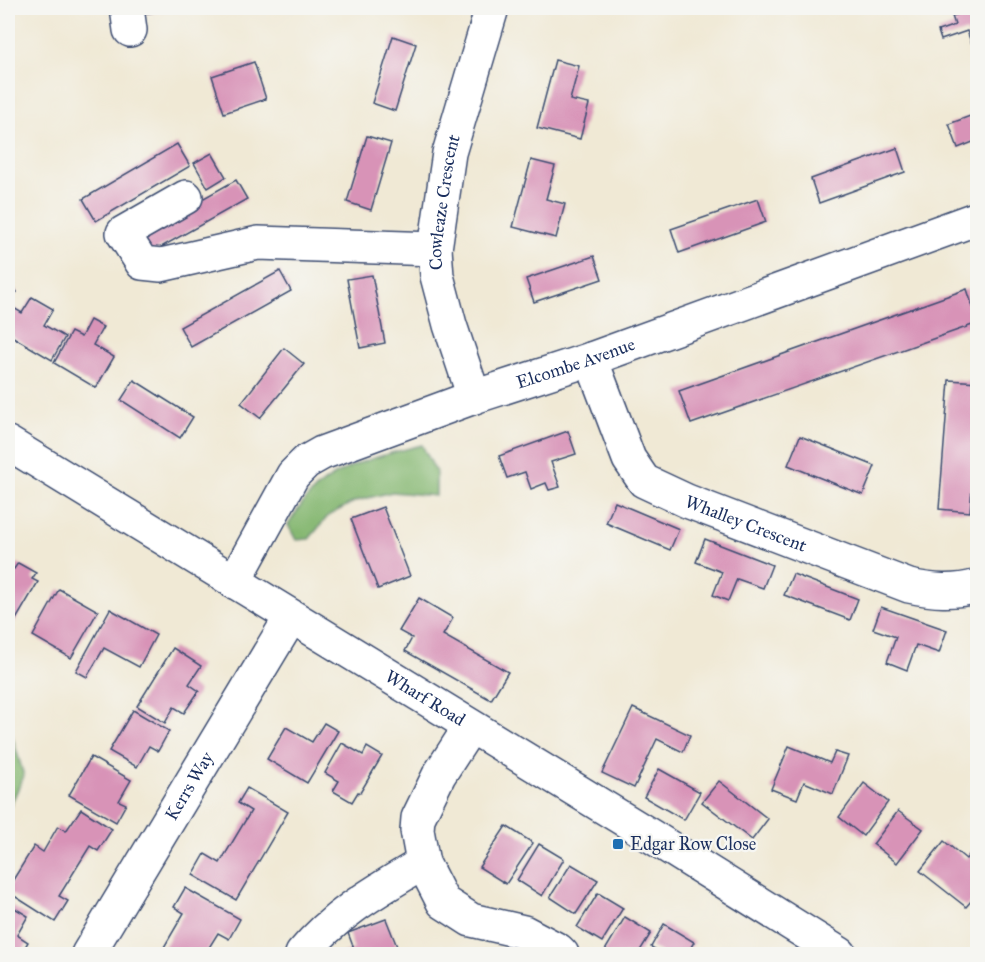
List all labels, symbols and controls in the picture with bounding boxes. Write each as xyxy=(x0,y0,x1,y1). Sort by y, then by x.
street label: Cowleaze Crescent xyxy=(424,131,465,271)
street label: Elcombe Avenue xyxy=(514,333,638,394)
street label: Whalley Crescent xyxy=(682,490,810,557)
street label: Wharf Road xyxy=(381,665,469,731)
street label: Kerrs Way xyxy=(160,747,218,824)
place label: Edgar Row Close xyxy=(630,833,756,856)
marker: Edgar Row Close xyxy=(611,837,625,851)

